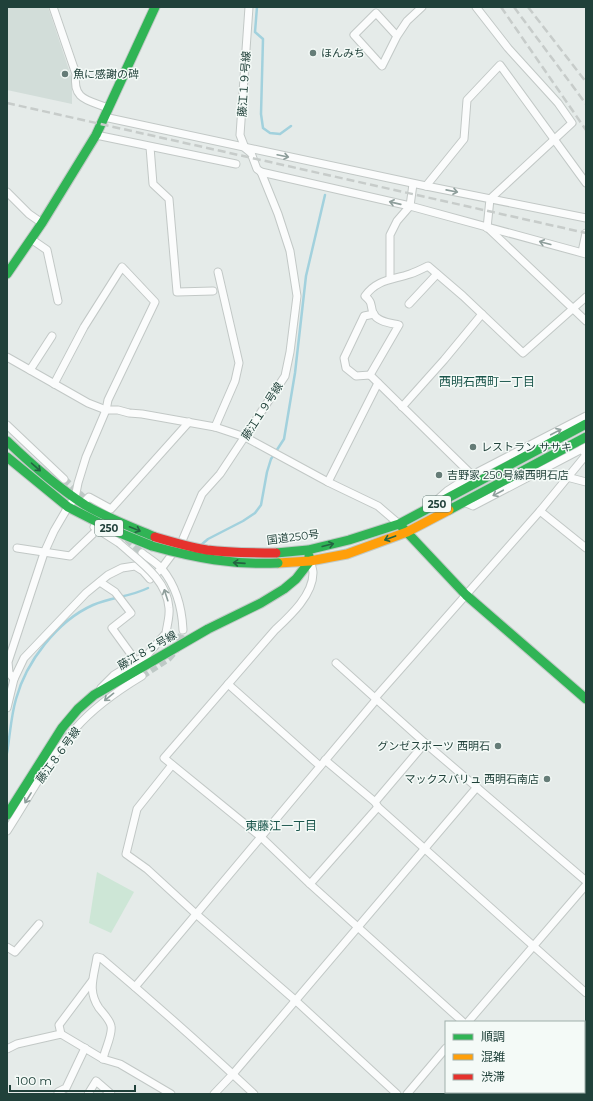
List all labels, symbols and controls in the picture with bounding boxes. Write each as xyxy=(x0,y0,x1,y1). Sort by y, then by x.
place label: ほんみち xyxy=(321,46,365,60)
marker: ほんみち xyxy=(308,48,318,58)
street label: 藤江１９号線 xyxy=(235,51,253,117)
place label: 魚に感謝の碑 xyxy=(73,67,139,81)
marker: 魚に感謝の碑 xyxy=(60,69,70,79)
one-way arrow xyxy=(276,153,289,161)
one-way arrow xyxy=(445,188,458,196)
one-way arrow xyxy=(389,198,402,206)
one-way arrow xyxy=(538,238,551,246)
district label: 西明石西町一丁目 xyxy=(439,374,535,389)
street label: 藤江１９号線 xyxy=(238,380,286,442)
one-way arrow xyxy=(550,428,562,435)
place label: レストラン ササキ xyxy=(481,440,572,454)
marker: レストラン ササキ xyxy=(468,442,478,452)
one-way arrow xyxy=(31,462,41,471)
place label: 吉野家 250号線西明石店 xyxy=(447,468,569,482)
marker: 吉野家 250号線西明石店 xyxy=(434,470,444,480)
one-way arrow xyxy=(492,489,504,497)
road number: 250 xyxy=(423,496,451,512)
road number: 250 xyxy=(95,520,123,536)
one-way arrow xyxy=(128,525,140,533)
street label: 国道250号 xyxy=(266,527,320,547)
one-way arrow xyxy=(384,535,396,543)
one-way arrow xyxy=(321,541,334,548)
one-way arrow xyxy=(233,559,246,566)
one-way arrow xyxy=(162,588,169,601)
street label: 藤江８５号線 xyxy=(115,627,179,673)
one-way arrow xyxy=(104,693,115,702)
street label: 藤江８６号線 xyxy=(33,724,83,786)
place label: グンゼスポーツ 西明石 xyxy=(377,739,490,753)
marker: グンゼスポーツ 西明石 xyxy=(493,741,503,751)
place label: マックスバリュ 西明石南店 xyxy=(404,772,539,786)
marker: マックスバリュ 西明石南店 xyxy=(542,774,552,784)
one-way arrow xyxy=(24,792,32,804)
district label: 東藤江一丁目 xyxy=(245,818,317,833)
legend xyxy=(445,1021,585,1093)
text: 順調 xyxy=(481,1029,505,1044)
text: 混雑 xyxy=(481,1049,505,1064)
scale bar xyxy=(10,1067,135,1093)
text: 渋滞 xyxy=(481,1069,505,1084)
text: 100 m xyxy=(16,1073,52,1088)

